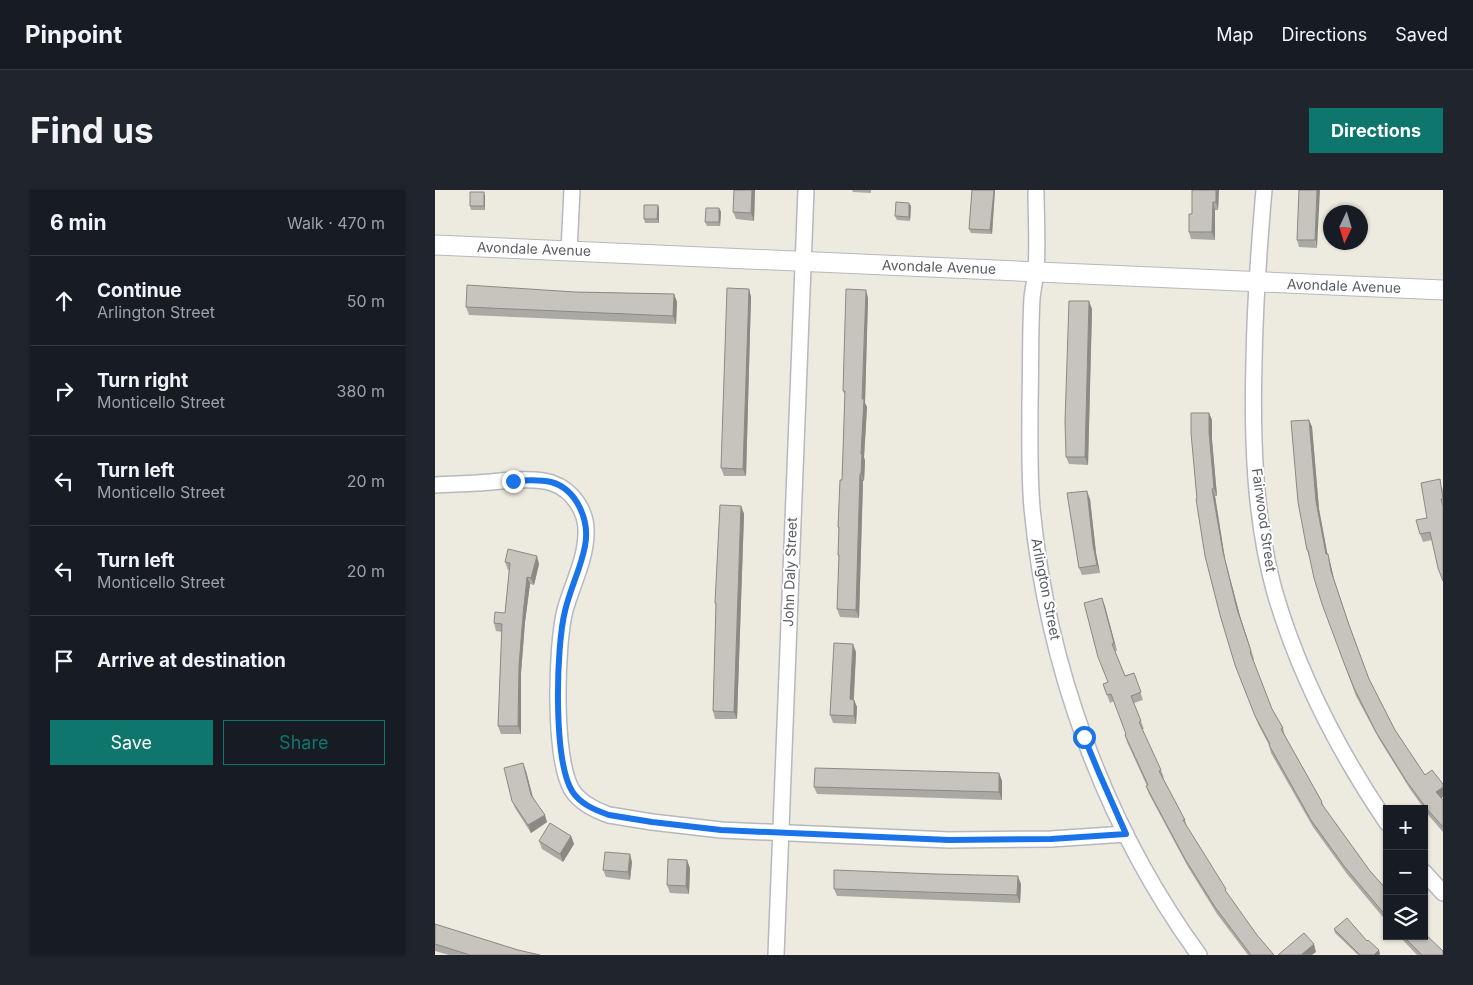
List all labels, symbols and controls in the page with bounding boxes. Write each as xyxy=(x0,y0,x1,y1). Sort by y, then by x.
text: Pinpoint xyxy=(25,20,122,49)
text: Map xyxy=(1216,24,1254,45)
text: Directions xyxy=(1282,24,1367,45)
text: Saved xyxy=(1395,24,1448,45)
button: Directions xyxy=(1309,108,1443,153)
text: Find us xyxy=(30,109,154,151)
north arrow xyxy=(1323,205,1368,250)
text: 6 min xyxy=(50,210,107,235)
text: Walk · 470 m xyxy=(287,213,385,233)
street label: Avondale Avenue xyxy=(477,238,591,259)
street label: Avondale Avenue xyxy=(882,256,996,277)
street label: Avondale Avenue xyxy=(1287,275,1401,296)
text: Continue xyxy=(97,279,182,302)
icon: ahead xyxy=(50,287,78,315)
text: 50 m xyxy=(347,291,385,311)
text: Arlington Street xyxy=(97,302,215,322)
text: Turn right xyxy=(97,369,188,392)
icon: right xyxy=(50,377,78,405)
text: 380 m xyxy=(337,381,385,401)
text: Monticello Street xyxy=(97,392,225,412)
text: Turn left xyxy=(97,459,175,482)
icon: left xyxy=(50,467,78,495)
street label: Fairwood Street xyxy=(1249,467,1280,573)
route end xyxy=(502,470,525,493)
text: 20 m xyxy=(347,471,385,491)
text: Monticello Street xyxy=(97,482,225,502)
street label: John Daly Street xyxy=(779,516,800,627)
street label: Arlington Street xyxy=(1028,537,1065,642)
text: Turn left xyxy=(97,549,175,572)
icon: left xyxy=(50,557,78,585)
text: 20 m xyxy=(347,561,385,581)
text: Monticello Street xyxy=(97,572,225,592)
icon: arrive xyxy=(50,647,78,675)
text: Arrive at destination xyxy=(97,649,286,672)
button: Save xyxy=(50,720,213,765)
button: Share xyxy=(223,720,385,765)
route start xyxy=(1073,726,1096,749)
map controls xyxy=(1383,805,1428,940)
button: + xyxy=(1383,805,1428,850)
button: − xyxy=(1383,850,1428,895)
button: layers xyxy=(1383,895,1428,940)

